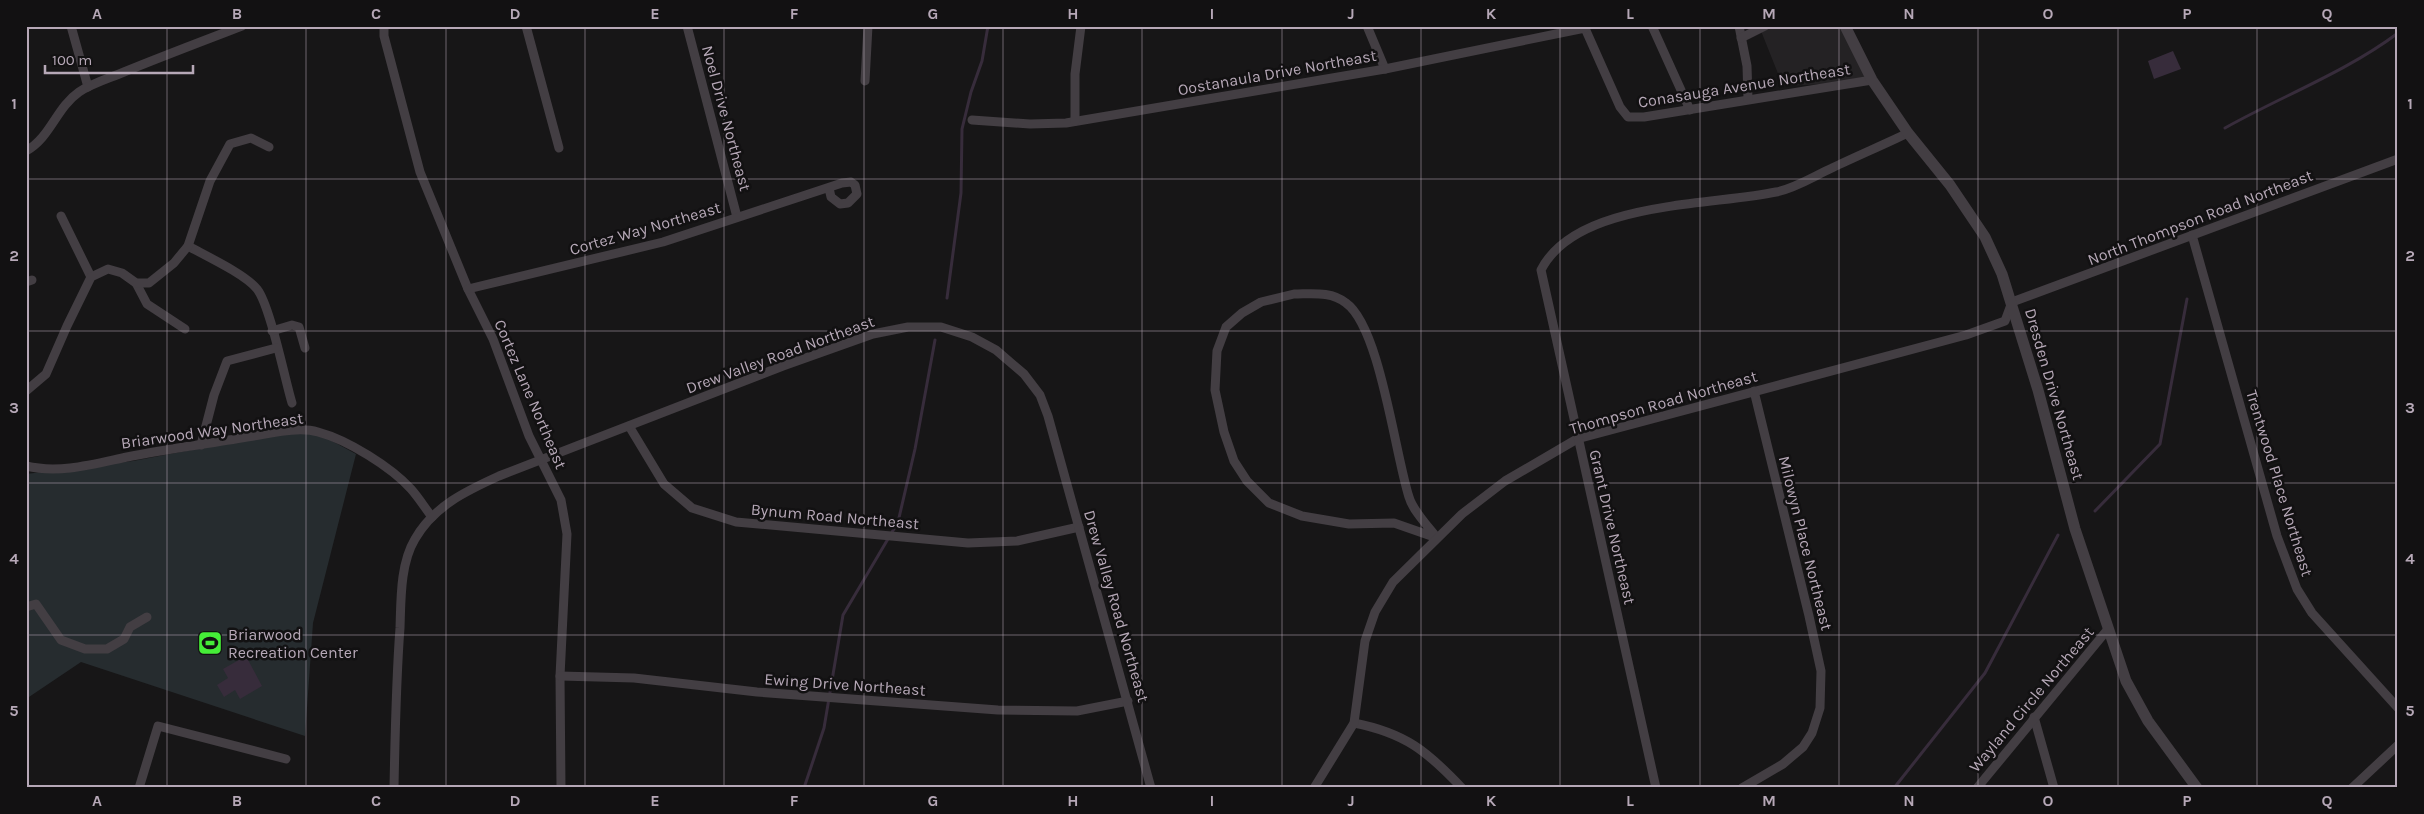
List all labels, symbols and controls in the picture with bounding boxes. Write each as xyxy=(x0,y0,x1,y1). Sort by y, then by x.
text: A xyxy=(92,4,102,23)
text: B xyxy=(232,4,242,23)
text: C xyxy=(371,4,381,23)
text: D xyxy=(510,4,521,23)
text: E xyxy=(650,4,660,23)
text: F xyxy=(790,4,799,23)
text: G xyxy=(928,4,938,23)
text: H xyxy=(1067,4,1079,23)
text: I xyxy=(1210,4,1214,23)
text: J xyxy=(1347,4,1355,23)
text: K xyxy=(1486,4,1497,23)
text: L xyxy=(1626,4,1634,23)
text: M xyxy=(1762,4,1776,23)
text: N xyxy=(1903,4,1915,23)
text: O xyxy=(2043,4,2054,23)
text: P xyxy=(2182,4,2192,23)
text: Q xyxy=(2322,4,2333,23)
scale bar xyxy=(45,42,192,74)
street label: Noel Drive Northeast xyxy=(698,43,755,193)
street label: Oostanaula Drive Northeast xyxy=(1176,46,1378,99)
text: 100 m xyxy=(52,51,92,69)
street label: Conasauga Avenue Northeast xyxy=(1637,59,1852,112)
text: 1 xyxy=(11,94,17,113)
text: 1 xyxy=(2407,94,2413,113)
street label: North Thompson Road Northeast xyxy=(2085,166,2315,269)
street label: Cortez Way Northeast xyxy=(567,198,723,259)
text: 2 xyxy=(9,246,19,265)
text: 2 xyxy=(2405,246,2415,265)
street label: Dresden Drive Northeast xyxy=(2021,306,2088,482)
street label: Drew Valley Road Northeast xyxy=(683,312,877,397)
street label: Cortez Lane Northeast xyxy=(490,317,571,472)
street label: Thompson Road Northeast xyxy=(1567,367,1759,438)
street label: Trentwood Place Northeast xyxy=(2242,388,2317,579)
text: 3 xyxy=(9,398,19,417)
text: 3 xyxy=(2405,398,2415,417)
street label: Briarwood Way Northeast xyxy=(120,408,304,453)
street label: Grant Drive Northeast xyxy=(1585,448,1640,606)
street label: Milowyn Place Northeast xyxy=(1775,454,1836,632)
street label: Bynum Road Northeast xyxy=(750,500,920,533)
street label: Drew Valley Road Northeast xyxy=(1080,508,1153,704)
text: 4 xyxy=(9,549,19,568)
text: 4 xyxy=(2405,549,2415,568)
street label: Wayland Circle Northeast xyxy=(1965,623,2098,776)
place label: Briarwood Recreation Center xyxy=(228,625,358,662)
sports icon: Briarwood Recreation Center xyxy=(197,630,223,656)
street label: Ewing Drive Northeast xyxy=(764,669,926,700)
text: 5 xyxy=(9,701,19,720)
text: 5 xyxy=(2405,701,2415,720)
text: A xyxy=(92,791,102,810)
text: B xyxy=(232,791,242,810)
text: C xyxy=(371,791,381,810)
text: D xyxy=(510,791,521,810)
text: E xyxy=(650,791,660,810)
text: F xyxy=(790,791,799,810)
text: G xyxy=(928,791,938,810)
text: H xyxy=(1067,791,1079,810)
text: I xyxy=(1210,791,1214,810)
text: J xyxy=(1347,791,1355,810)
text: K xyxy=(1486,791,1497,810)
text: L xyxy=(1626,791,1634,810)
text: M xyxy=(1762,791,1776,810)
text: N xyxy=(1903,791,1915,810)
text: O xyxy=(2043,791,2054,810)
text: P xyxy=(2182,791,2192,810)
text: Q xyxy=(2322,791,2333,810)

